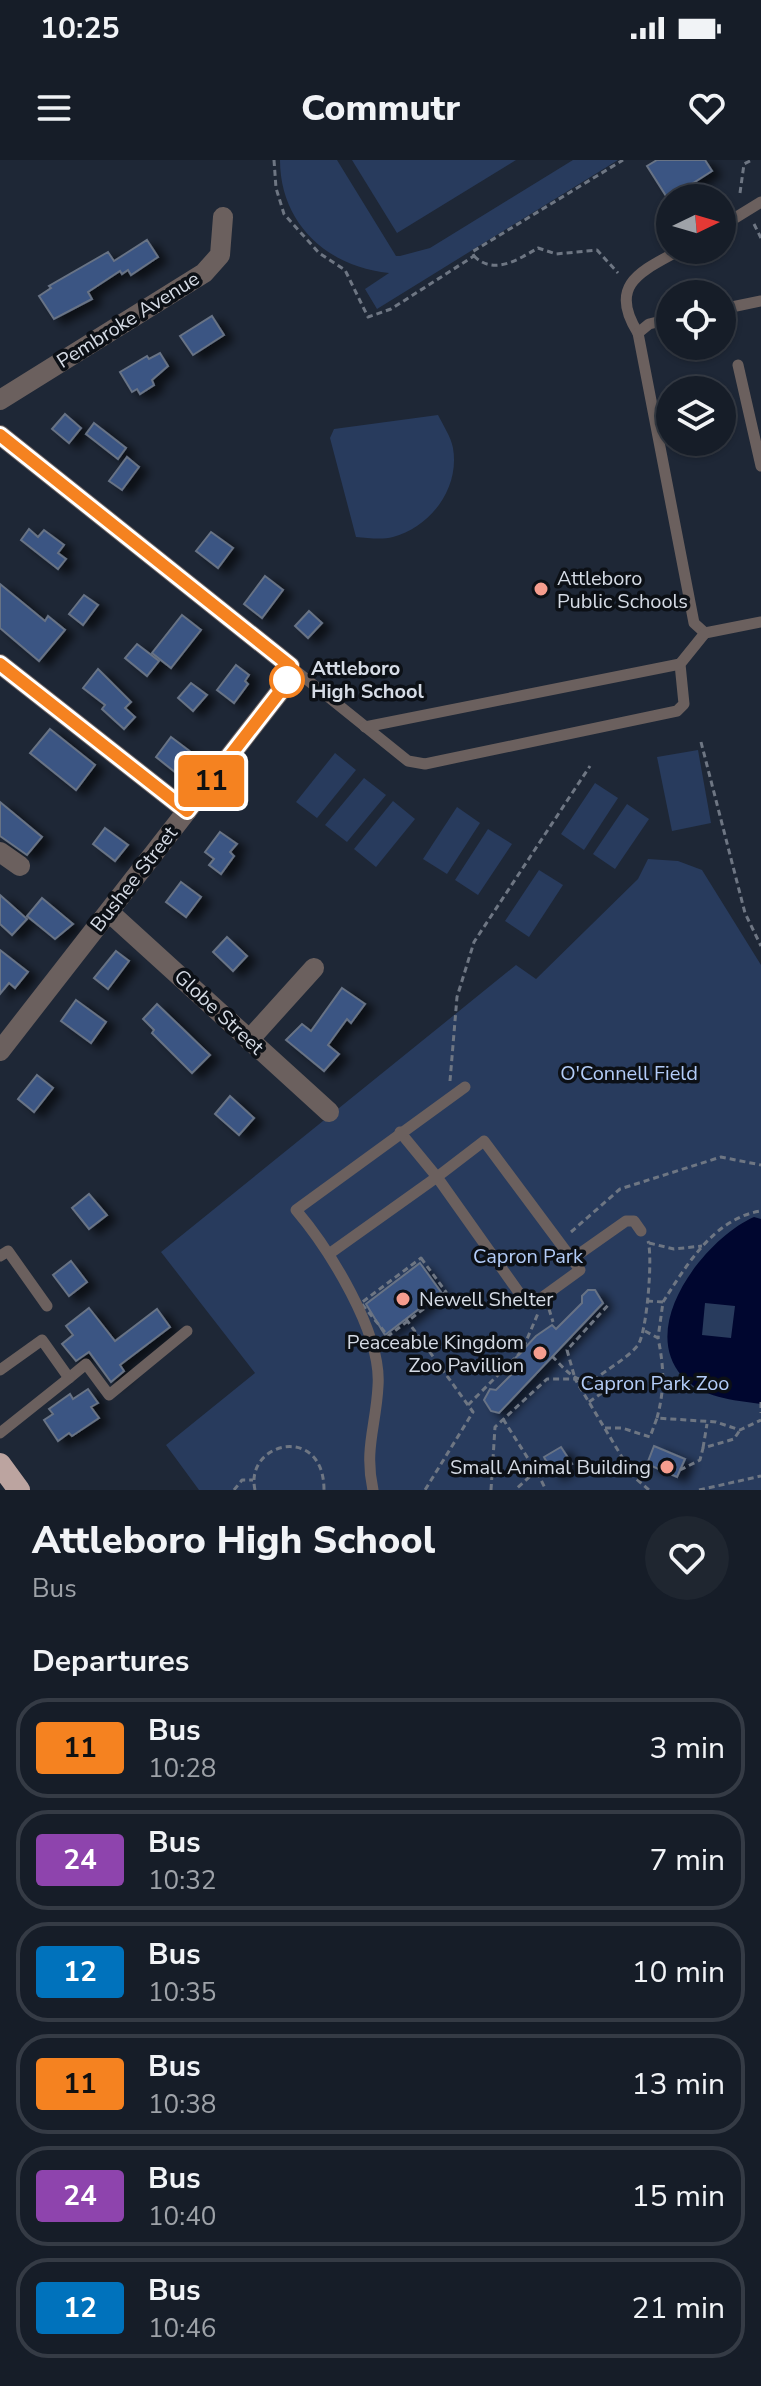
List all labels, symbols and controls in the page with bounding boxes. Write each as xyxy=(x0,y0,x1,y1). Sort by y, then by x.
text: 10:25 xyxy=(40,8,119,49)
text: Commutr xyxy=(301,84,460,133)
icon: menu xyxy=(32,86,76,130)
icon: heart xyxy=(685,86,729,130)
north arrow xyxy=(656,184,736,264)
map controls xyxy=(656,184,736,456)
street label: Pembroke Avenue xyxy=(52,265,204,375)
button: locate xyxy=(656,280,736,360)
button: layers xyxy=(656,376,736,456)
place label: Attleboro Public Schools xyxy=(557,565,688,615)
marker: Attleboro Public Schools xyxy=(532,580,550,598)
place label: Attleboro High School xyxy=(311,655,425,705)
marker: Attleboro High School xyxy=(270,663,304,697)
line badge: 11 xyxy=(175,755,247,807)
text: 11 xyxy=(194,762,228,800)
street label: Bushee Street xyxy=(84,820,184,937)
street label: Globe Street xyxy=(168,963,270,1061)
park label: O'Connell Field xyxy=(560,1060,698,1087)
park label: Capron Park xyxy=(473,1243,584,1270)
place label: Newell Shelter xyxy=(419,1286,553,1313)
marker: Newell Shelter xyxy=(394,1290,412,1308)
place label: Peaceable Kingdom Zoo Pavillion xyxy=(347,1329,524,1379)
marker: Peaceable Kingdom Zoo Pavillion xyxy=(531,1344,549,1362)
park label: Capron Park Zoo xyxy=(581,1370,729,1397)
place label: Small Animal Building xyxy=(450,1454,651,1481)
marker: Small Animal Building xyxy=(658,1458,676,1476)
text: Attleboro High School xyxy=(32,1515,435,1566)
button: heart xyxy=(645,1516,729,1600)
text: Bus xyxy=(32,1571,77,1606)
text: Departures xyxy=(32,1641,189,1682)
text: Bus xyxy=(148,1710,201,1751)
text: 3 min xyxy=(650,1728,725,1769)
text: 11 xyxy=(63,1729,97,1767)
text: 10:28 xyxy=(148,1751,216,1786)
text: Bus xyxy=(148,1822,201,1863)
text: 7 min xyxy=(650,1840,725,1881)
text: 24 xyxy=(63,1841,97,1879)
text: 10:32 xyxy=(148,1863,216,1898)
text: Bus xyxy=(148,1934,201,1975)
text: 10 min xyxy=(632,1952,725,1993)
text: 12 xyxy=(63,1953,97,1991)
text: 10:35 xyxy=(148,1975,216,2010)
text: Bus xyxy=(148,2046,201,2087)
text: 13 min xyxy=(632,2064,725,2105)
text: 11 xyxy=(63,2065,97,2103)
text: 10:38 xyxy=(148,2087,216,2122)
text: Bus xyxy=(148,2158,201,2199)
text: 15 min xyxy=(632,2176,725,2217)
text: 24 xyxy=(63,2177,97,2215)
text: 10:40 xyxy=(148,2199,216,2234)
text: Bus xyxy=(148,2270,201,2311)
text: 21 min xyxy=(632,2288,725,2329)
text: 12 xyxy=(63,2289,97,2327)
text: 10:46 xyxy=(148,2311,216,2346)

